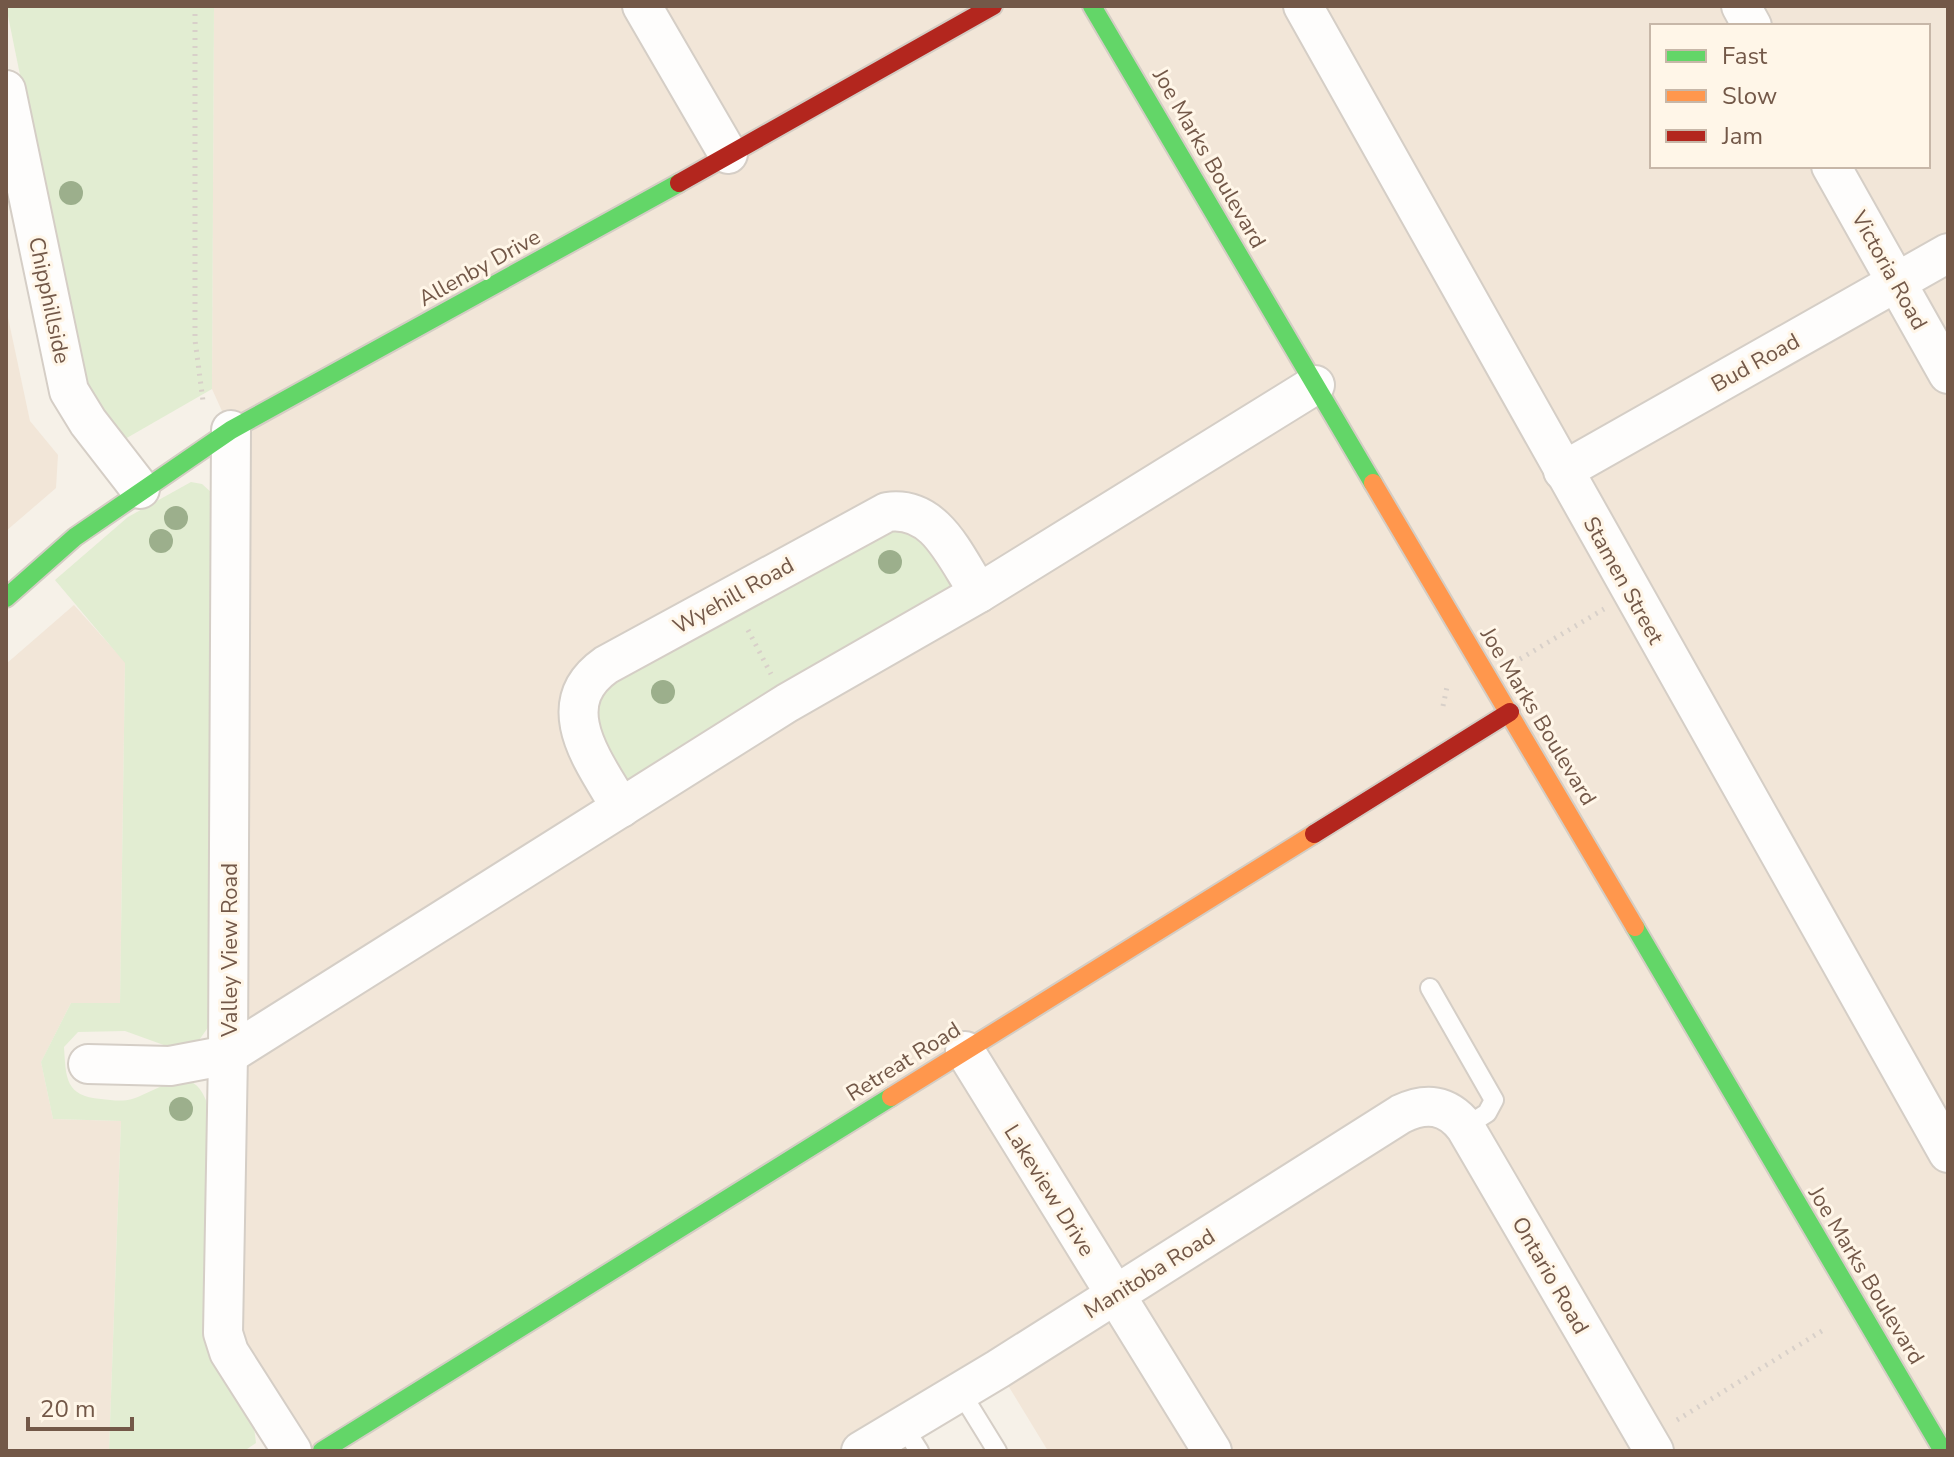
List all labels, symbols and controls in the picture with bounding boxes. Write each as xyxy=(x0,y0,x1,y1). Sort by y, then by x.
legend xyxy=(1650,24,1930,168)
text: Fast xyxy=(1722,40,1768,72)
street label: Joe Marks Boulevard xyxy=(1145,62,1273,254)
text: Slow xyxy=(1722,80,1777,112)
text: Jam xyxy=(1721,120,1763,152)
street label: Victoria Road xyxy=(1844,205,1934,335)
street label: Allenby Drive xyxy=(413,222,546,314)
street label: Chipphillside xyxy=(21,234,77,366)
street label: Bud Road xyxy=(1706,326,1805,399)
street label: Stamen Street xyxy=(1576,511,1671,650)
street label: Wyehill Road xyxy=(668,550,799,641)
street label: Joe Marks Boulevard xyxy=(1473,621,1603,811)
street label: Valley View Road xyxy=(215,863,245,1038)
street label: Retreat Road xyxy=(841,1015,966,1109)
street label: Lakeview Drive xyxy=(997,1119,1102,1262)
street label: Joe Marks Boulevard xyxy=(1801,1180,1931,1370)
street label: Ontario Road xyxy=(1504,1211,1596,1340)
street label: Manitoba Road xyxy=(1078,1222,1221,1326)
scale bar xyxy=(28,1381,132,1431)
text: 20 m xyxy=(40,1393,96,1425)

